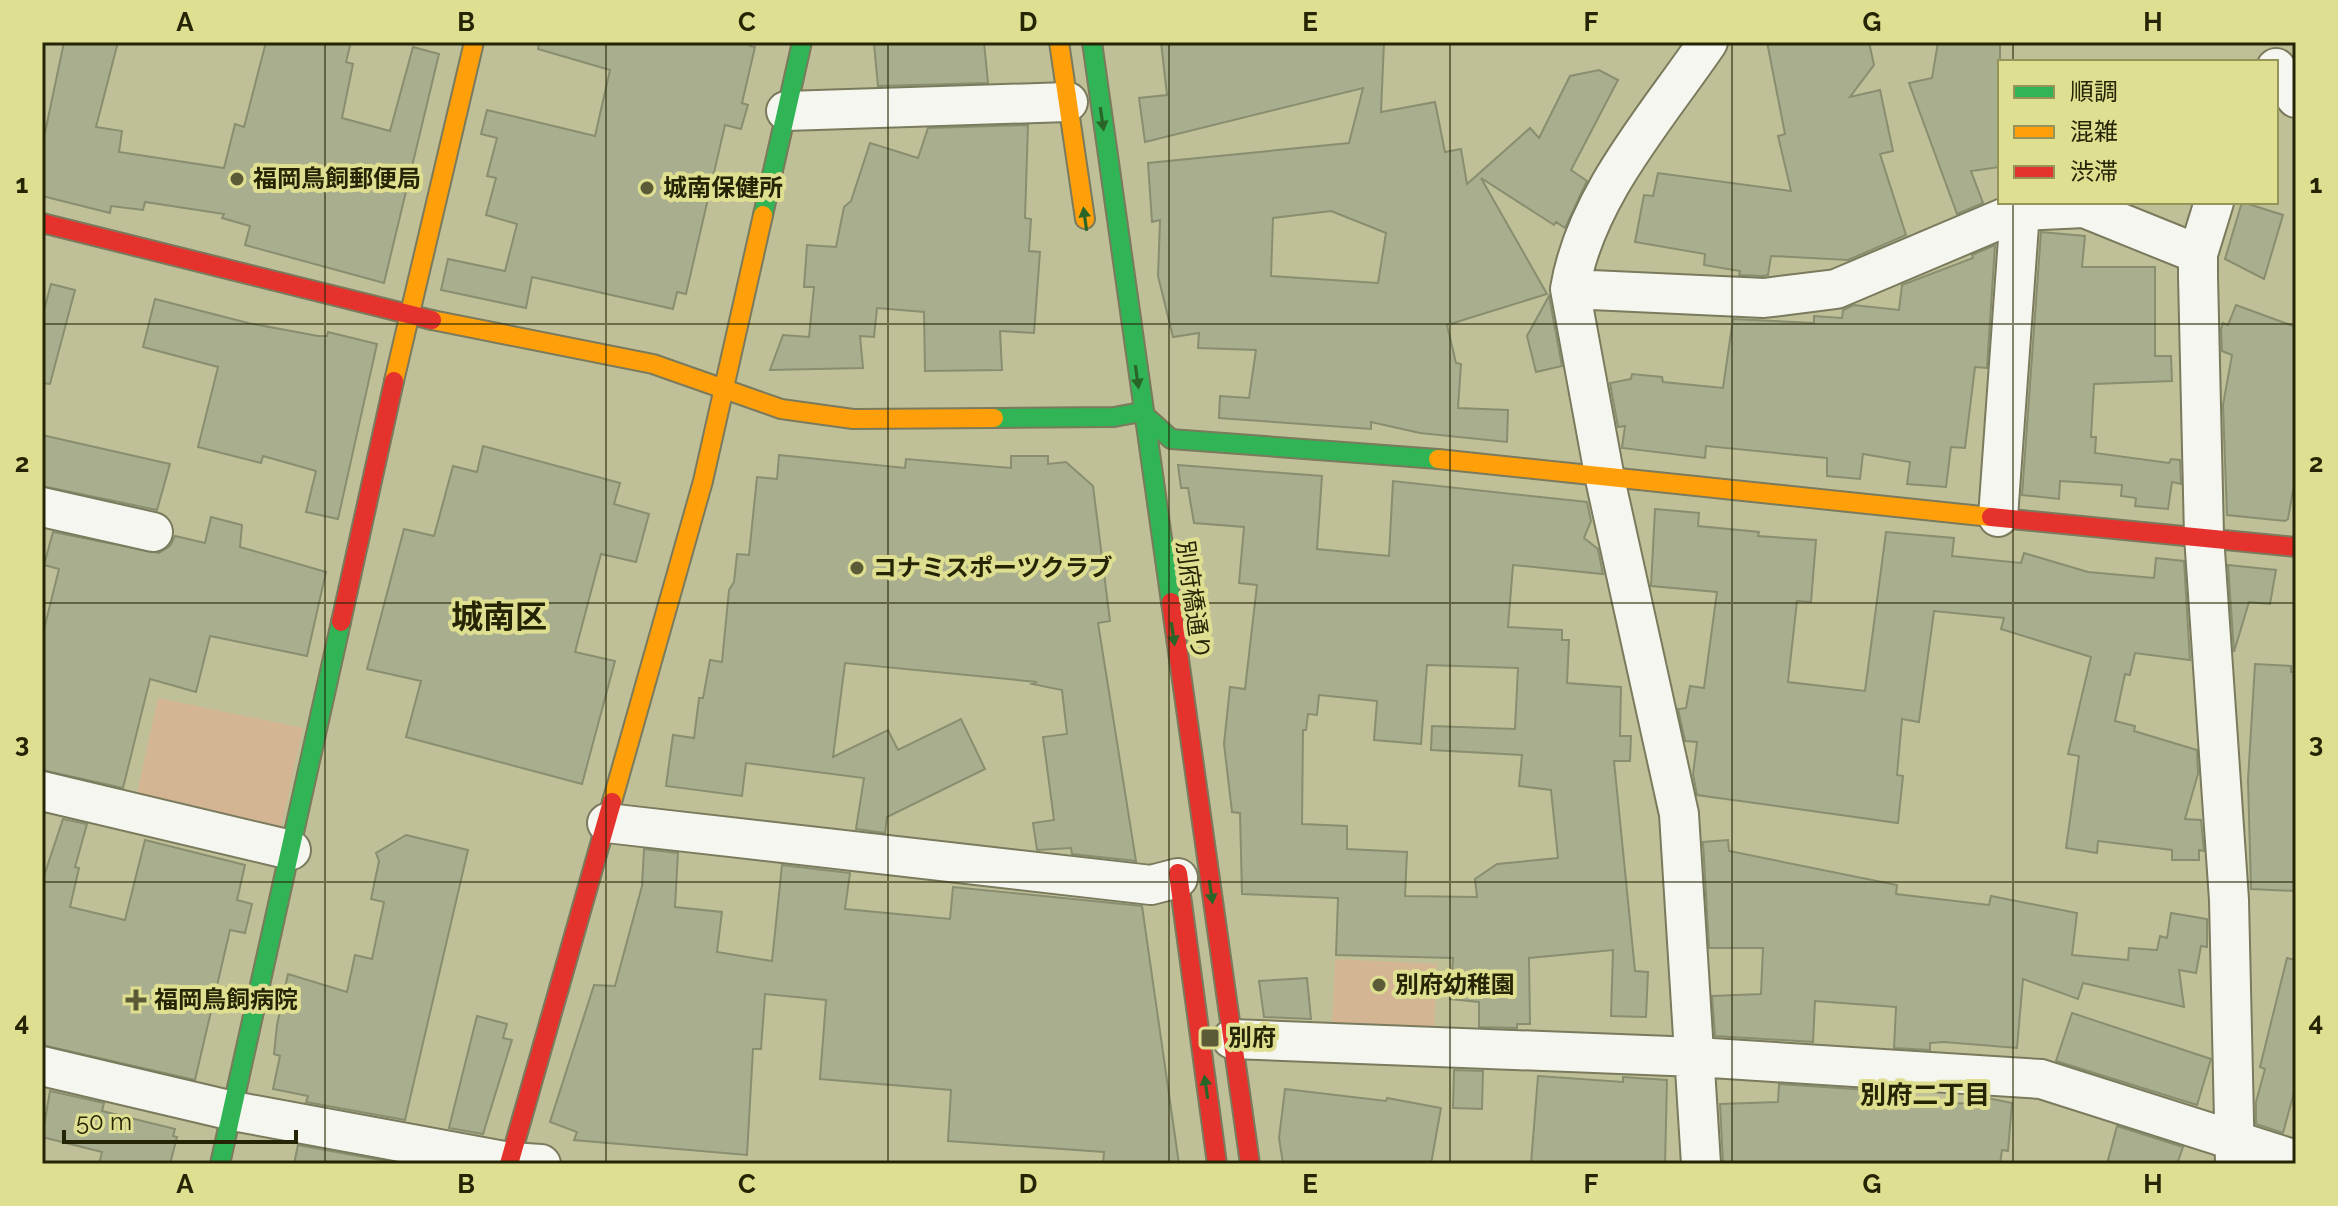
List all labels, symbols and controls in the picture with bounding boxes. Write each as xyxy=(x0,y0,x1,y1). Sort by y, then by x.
text: A xyxy=(176,7,194,37)
text: B xyxy=(457,7,475,37)
text: C xyxy=(738,7,756,37)
text: D xyxy=(1019,7,1037,37)
text: E xyxy=(1302,7,1318,37)
text: F xyxy=(1584,7,1599,37)
text: G xyxy=(1863,7,1881,37)
text: H xyxy=(2143,7,2163,37)
legend xyxy=(1998,60,2278,204)
text: 順調 xyxy=(2070,77,2118,106)
one-way arrow xyxy=(1096,107,1109,132)
text: 混雑 xyxy=(2070,117,2118,146)
text: 渋滞 xyxy=(2070,157,2118,186)
place label: 福岡鳥飼郵便局 xyxy=(253,164,421,193)
text: 1 xyxy=(16,169,29,199)
text: 1 xyxy=(2310,169,2323,199)
marker: 福岡鳥飼郵便局 xyxy=(228,170,246,188)
place label: 城南保健所 xyxy=(663,173,783,202)
marker: 城南保健所 xyxy=(638,179,656,197)
one-way arrow xyxy=(1078,206,1091,231)
one-way arrow xyxy=(1130,365,1143,390)
text: 2 xyxy=(15,448,29,478)
text: 2 xyxy=(2309,448,2323,478)
street label: 別府橋通り xyxy=(1171,538,1216,661)
place label: コナミスポーツクラブ xyxy=(873,553,1113,582)
marker: コナミスポーツクラブ xyxy=(848,559,866,577)
district label: 城南区 xyxy=(451,598,547,635)
one-way arrow xyxy=(1167,622,1180,647)
text: 3 xyxy=(15,728,29,758)
text: 3 xyxy=(2309,728,2323,758)
one-way arrow xyxy=(1205,880,1218,905)
place label: 別府幼稚園 xyxy=(1395,970,1515,999)
marker: 別府幼稚園 xyxy=(1370,976,1388,994)
place label: 福岡鳥飼病院 xyxy=(154,985,298,1014)
marker: 福岡鳥飼病院 xyxy=(125,989,147,1011)
text: 4 xyxy=(15,1007,29,1037)
text: 4 xyxy=(2309,1007,2323,1037)
place label: 別府 xyxy=(1228,1023,1276,1052)
marker: 別府 xyxy=(1199,1027,1221,1049)
one-way arrow xyxy=(1199,1074,1212,1099)
district label: 別府二丁目 xyxy=(1860,1080,1990,1110)
scale bar xyxy=(64,1094,296,1144)
text: 50 m xyxy=(76,1107,132,1136)
text: A xyxy=(176,1169,194,1199)
text: B xyxy=(457,1169,475,1199)
text: C xyxy=(738,1169,756,1199)
text: D xyxy=(1019,1169,1037,1199)
text: E xyxy=(1302,1169,1318,1199)
text: F xyxy=(1584,1169,1599,1199)
text: G xyxy=(1863,1169,1881,1199)
text: H xyxy=(2143,1169,2163,1199)

